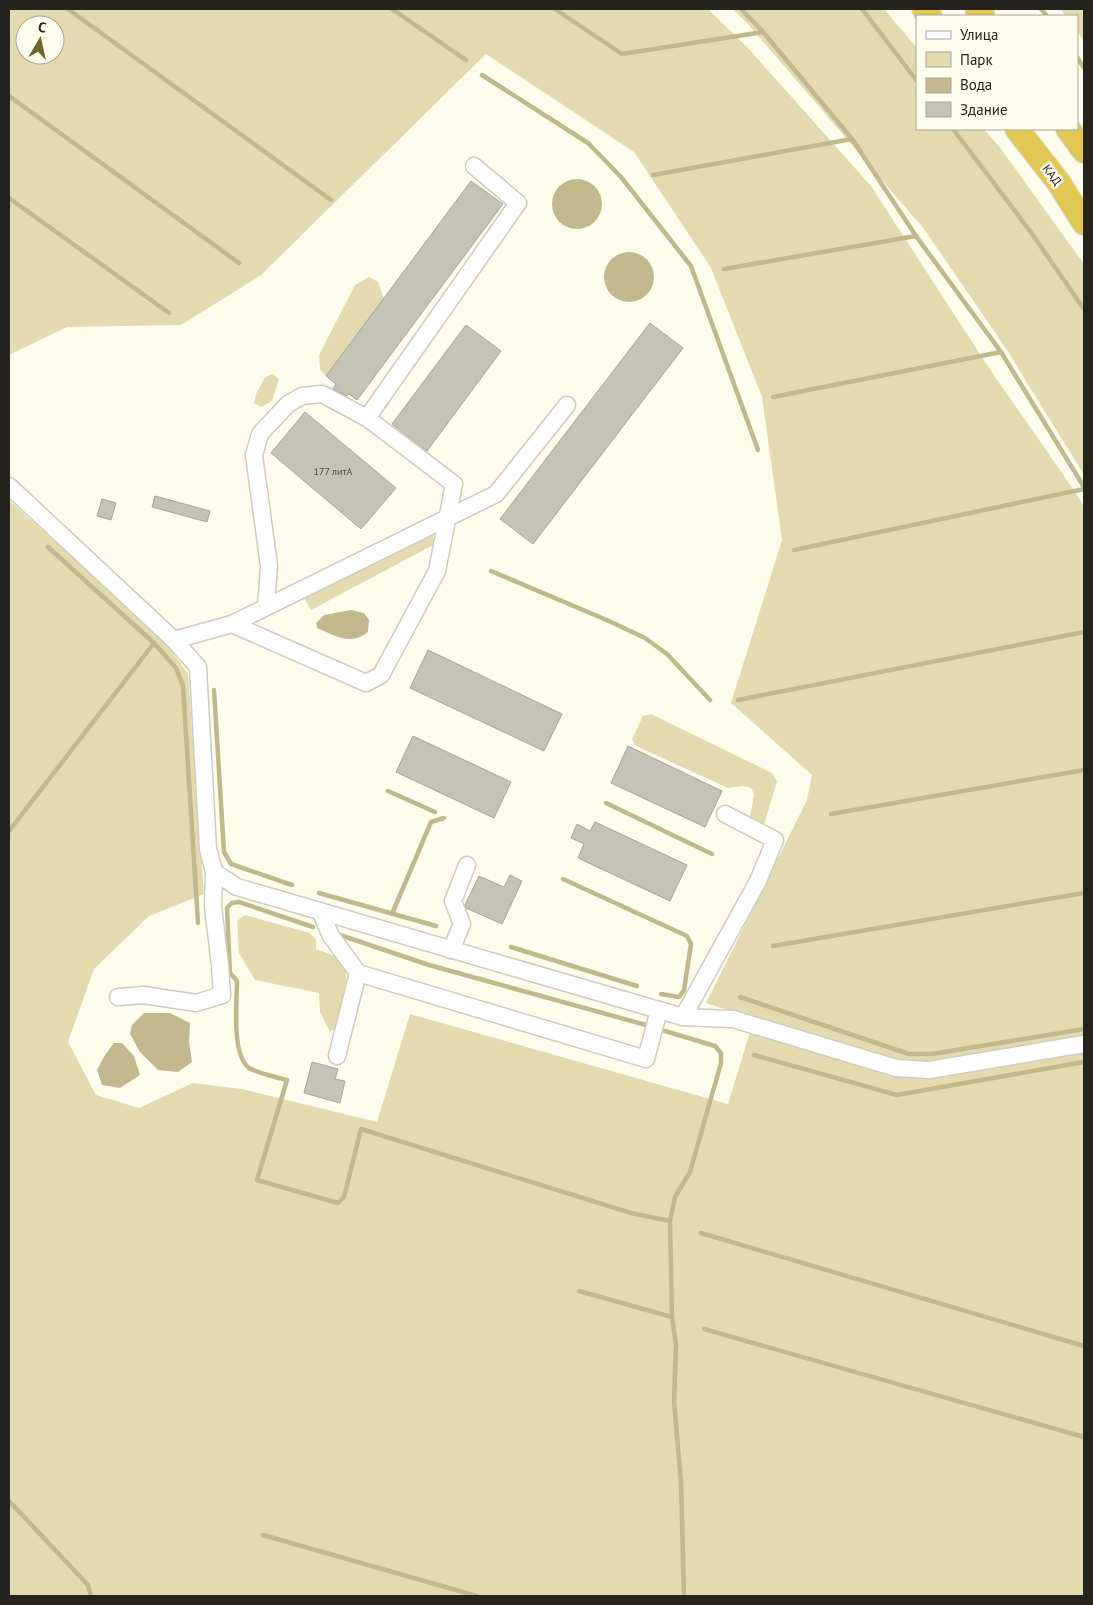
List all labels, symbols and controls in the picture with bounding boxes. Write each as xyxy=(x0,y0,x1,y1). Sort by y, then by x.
north arrow xyxy=(15,15,65,65)
legend xyxy=(916,15,1078,130)
text: С xyxy=(37,18,47,37)
text: Улица xyxy=(960,25,998,44)
text: Парк xyxy=(960,50,993,69)
text: Вода xyxy=(960,75,992,94)
text: Здание xyxy=(960,100,1008,119)
street label: КАД xyxy=(1040,161,1065,188)
house number: 177 литА xyxy=(314,465,353,478)

